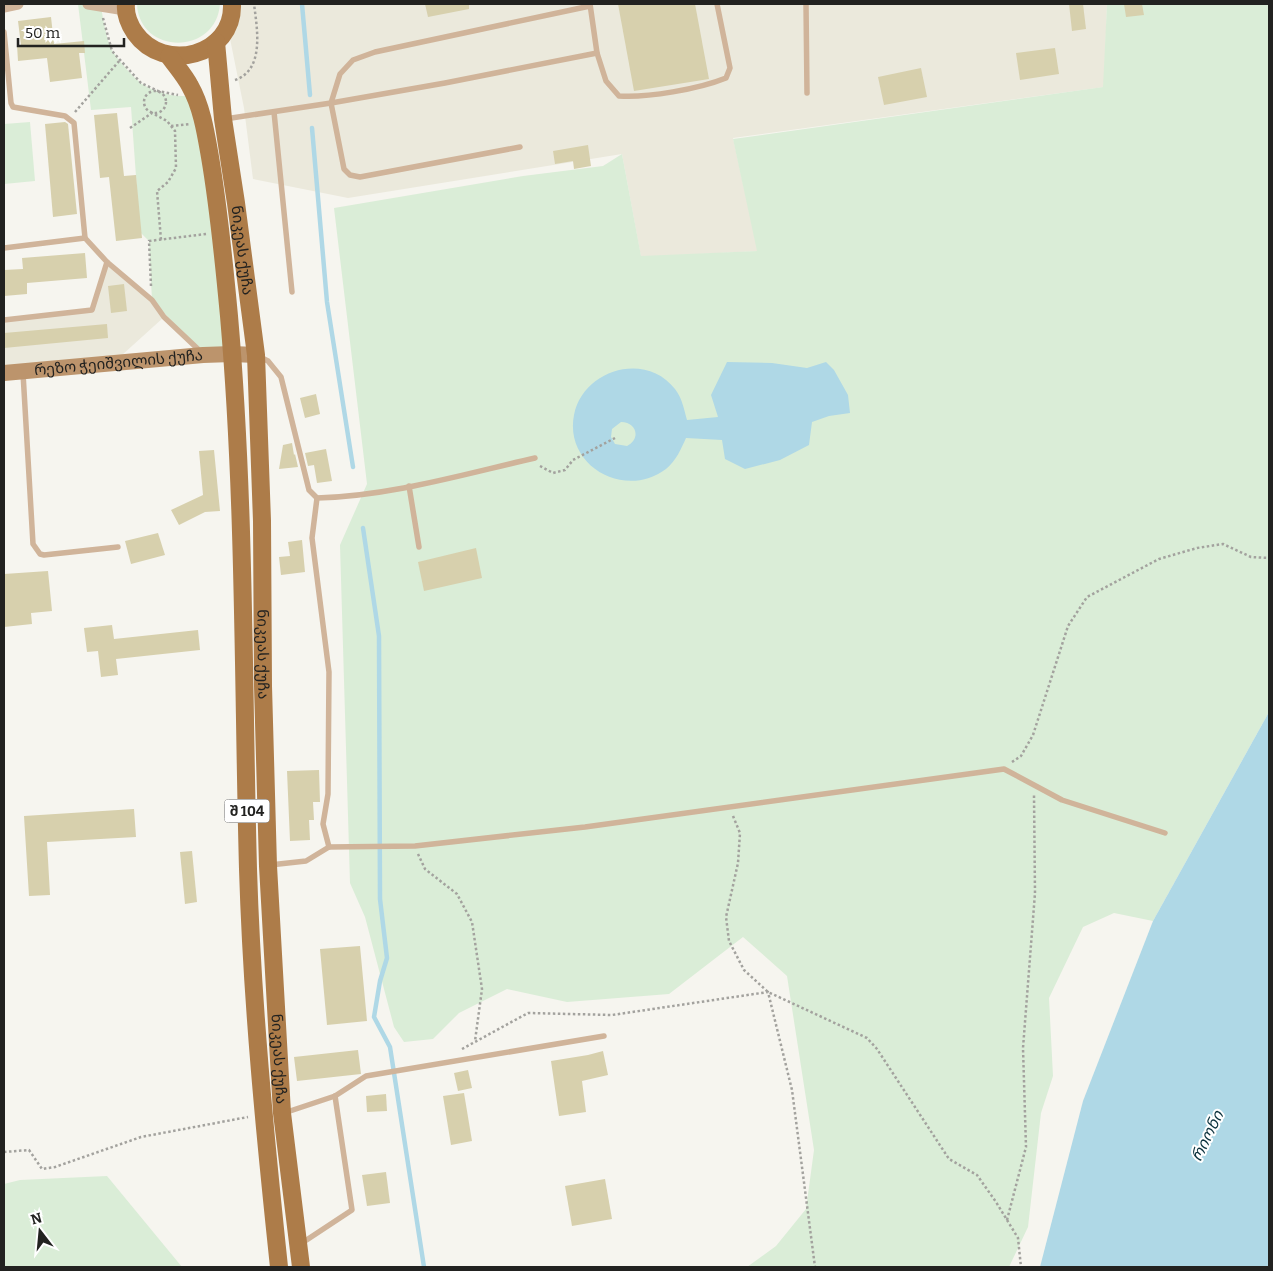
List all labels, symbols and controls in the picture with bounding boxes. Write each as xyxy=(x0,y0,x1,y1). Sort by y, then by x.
scale bar xyxy=(18,15,124,47)
text: 50 m xyxy=(25,24,61,42)
street label: ნიკეას ქუჩა xyxy=(227,204,257,296)
street label: რეზო ჭეიშვილის ქუჩა xyxy=(33,346,204,379)
street label: ნიკეას ქუჩა xyxy=(254,609,272,700)
road number: შ 104 xyxy=(224,799,270,822)
street label: ნიკეას ქუჩა xyxy=(267,1013,290,1104)
water label: რიონი xyxy=(1187,1107,1228,1164)
north arrow xyxy=(15,1206,65,1256)
text: N xyxy=(29,1209,44,1229)

